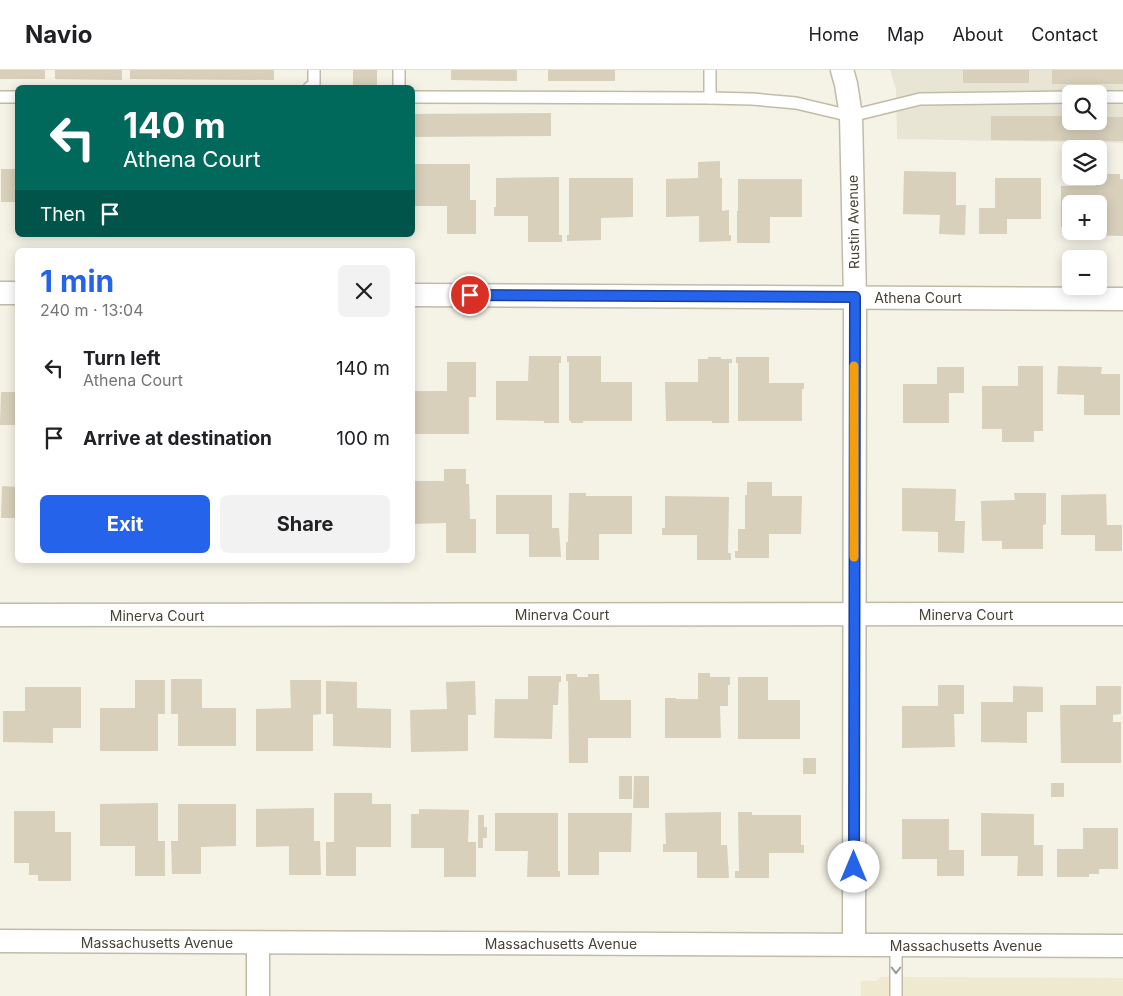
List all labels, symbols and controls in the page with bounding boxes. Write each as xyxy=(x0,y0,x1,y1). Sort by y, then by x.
text: Navio xyxy=(25,20,92,49)
text: Home xyxy=(809,24,859,45)
text: Map xyxy=(887,24,924,45)
text: About xyxy=(952,24,1003,45)
text: Contact xyxy=(1031,24,1098,45)
map controls xyxy=(1062,85,1107,295)
button: search xyxy=(1062,85,1107,130)
text: 140 m xyxy=(123,104,226,146)
icon: left xyxy=(40,105,105,170)
button: layers xyxy=(1062,140,1107,185)
text: Athena Court xyxy=(123,146,260,172)
street label: Rustin Avenue xyxy=(844,175,862,269)
button: + xyxy=(1062,195,1107,240)
icon: arrive xyxy=(96,200,124,228)
text: Then xyxy=(40,203,86,226)
button: − xyxy=(1062,250,1107,295)
text: 1 min xyxy=(40,263,114,299)
button: close xyxy=(338,265,390,317)
pin xyxy=(449,274,491,316)
icon: arrive xyxy=(456,281,484,309)
street label: Athena Court xyxy=(874,289,962,306)
text: 240 m · 13:04 xyxy=(40,300,144,320)
text: Turn left xyxy=(83,347,161,370)
icon: left xyxy=(40,354,68,382)
text: 140 m xyxy=(336,357,390,380)
text: Athena Court xyxy=(83,370,183,390)
icon: arrive xyxy=(40,424,68,452)
text: Arrive at destination xyxy=(83,427,272,450)
text: 100 m xyxy=(336,427,390,450)
button: Exit xyxy=(40,495,210,553)
button: Share xyxy=(220,495,390,553)
street label: Minerva Court xyxy=(515,606,610,623)
street label: Minerva Court xyxy=(919,606,1014,623)
street label: Minerva Court xyxy=(110,607,205,624)
position arrow xyxy=(827,840,879,892)
street label: Massachusetts Avenue xyxy=(81,934,233,951)
street label: Massachusetts Avenue xyxy=(485,935,637,952)
street label: Massachusetts Avenue xyxy=(890,937,1042,954)
one-way arrow xyxy=(891,967,901,975)

